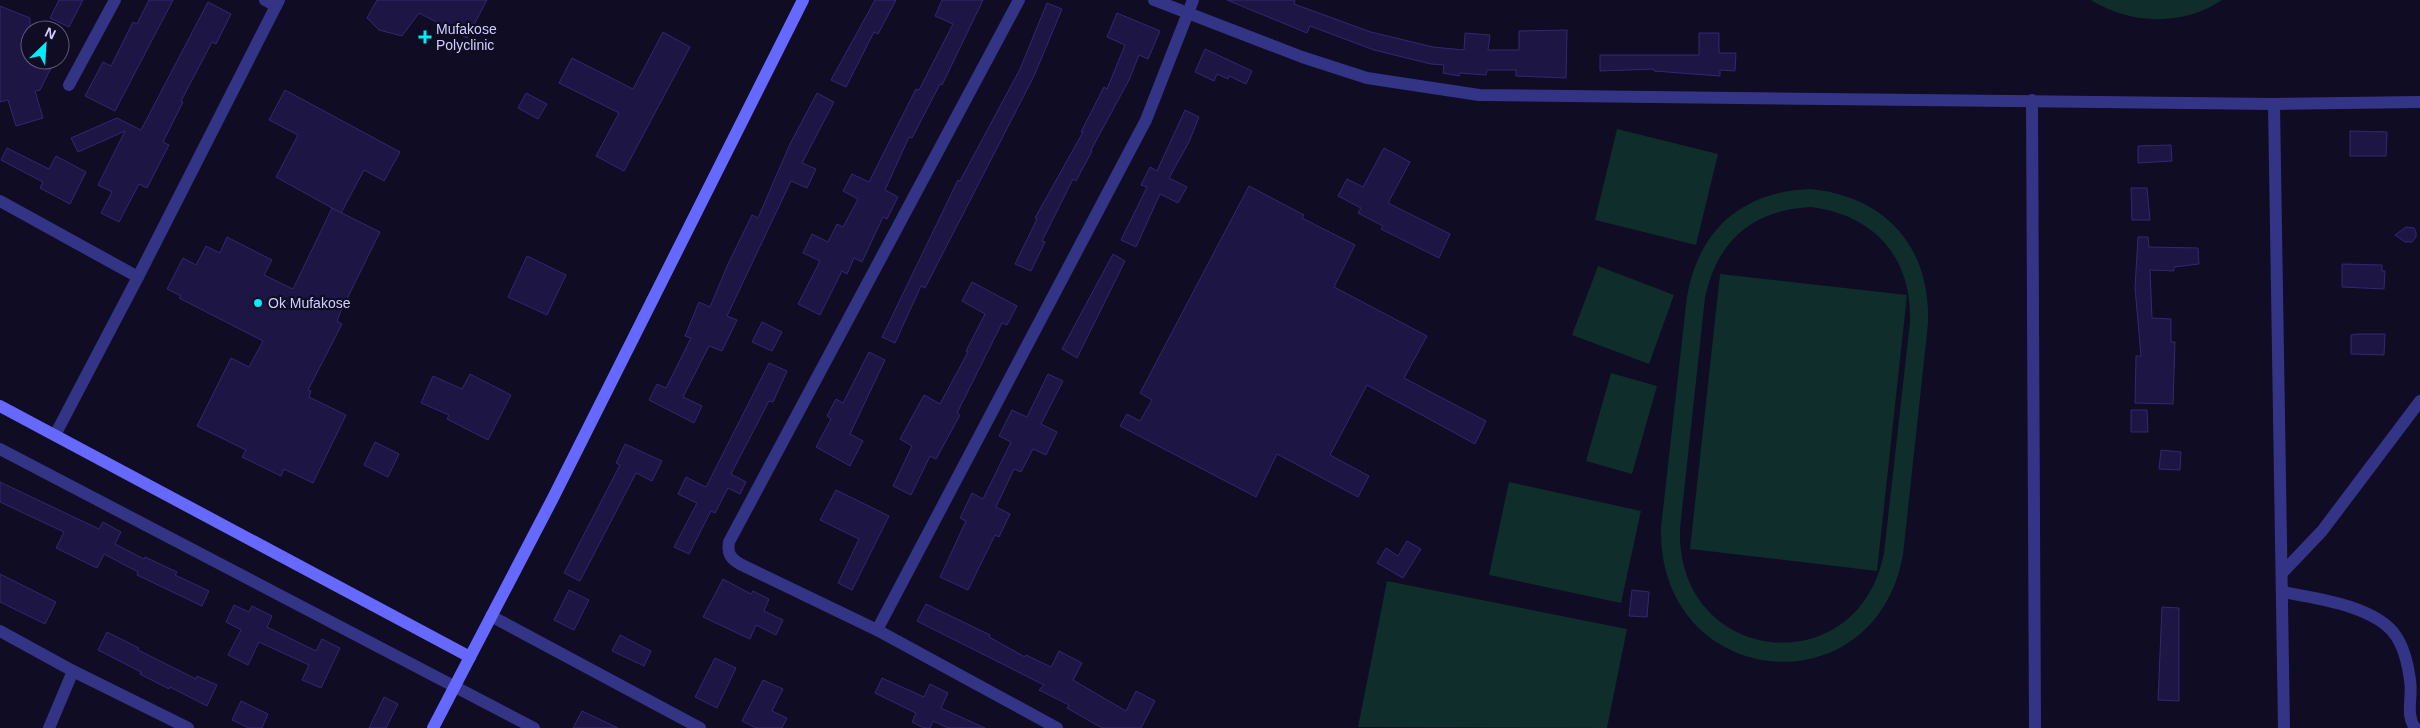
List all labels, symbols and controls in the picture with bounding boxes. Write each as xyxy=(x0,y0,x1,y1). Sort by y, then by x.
north arrow xyxy=(20,20,70,70)
place label: Mufakose Polyclinic xyxy=(436,21,497,53)
text: N xyxy=(43,24,58,43)
marker: Mufakose Polyclinic xyxy=(418,30,432,44)
place label: Ok Mufakose xyxy=(268,295,351,311)
marker: Ok Mufakose xyxy=(252,297,264,309)

